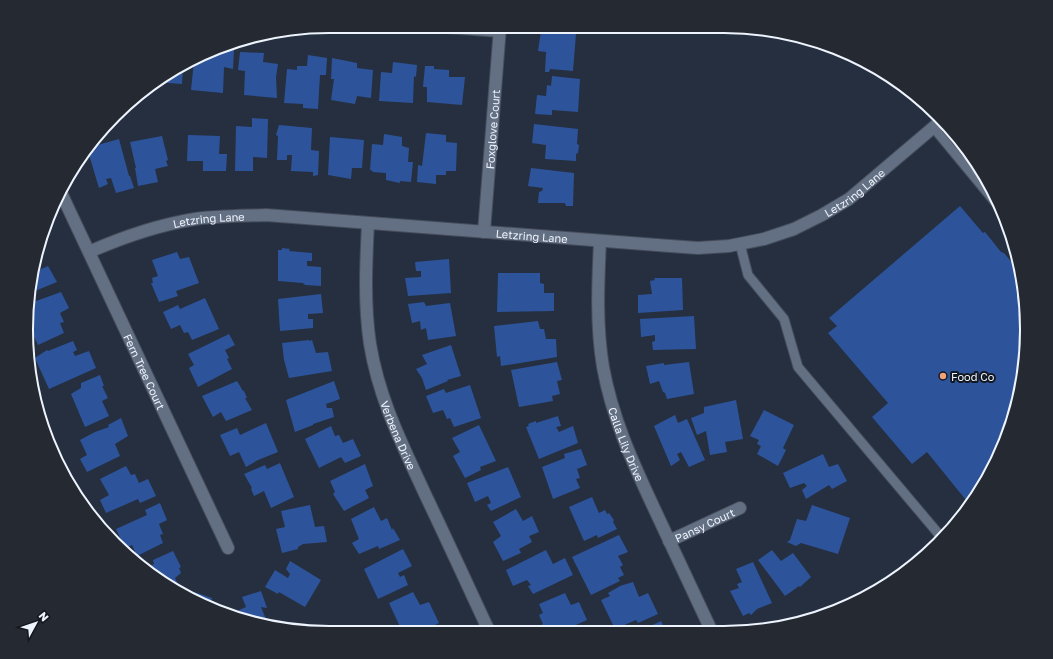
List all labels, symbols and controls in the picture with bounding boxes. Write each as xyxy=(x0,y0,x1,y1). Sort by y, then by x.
street label: Foxglove Court xyxy=(482,89,502,170)
street label: Letzring Lane xyxy=(822,165,887,219)
street label: Letzring Lane xyxy=(172,209,245,230)
street label: Letzring Lane xyxy=(495,226,568,245)
street label: Fern Tree Court xyxy=(122,332,168,411)
place label: Food Co xyxy=(951,370,995,383)
marker: Food Co xyxy=(938,371,948,381)
street label: Verbena Drive xyxy=(379,399,419,471)
street label: Calla Lily Drive xyxy=(607,405,647,483)
street label: Pansy Court xyxy=(672,505,736,544)
north arrow xyxy=(16,603,56,643)
text: N xyxy=(36,609,52,624)

